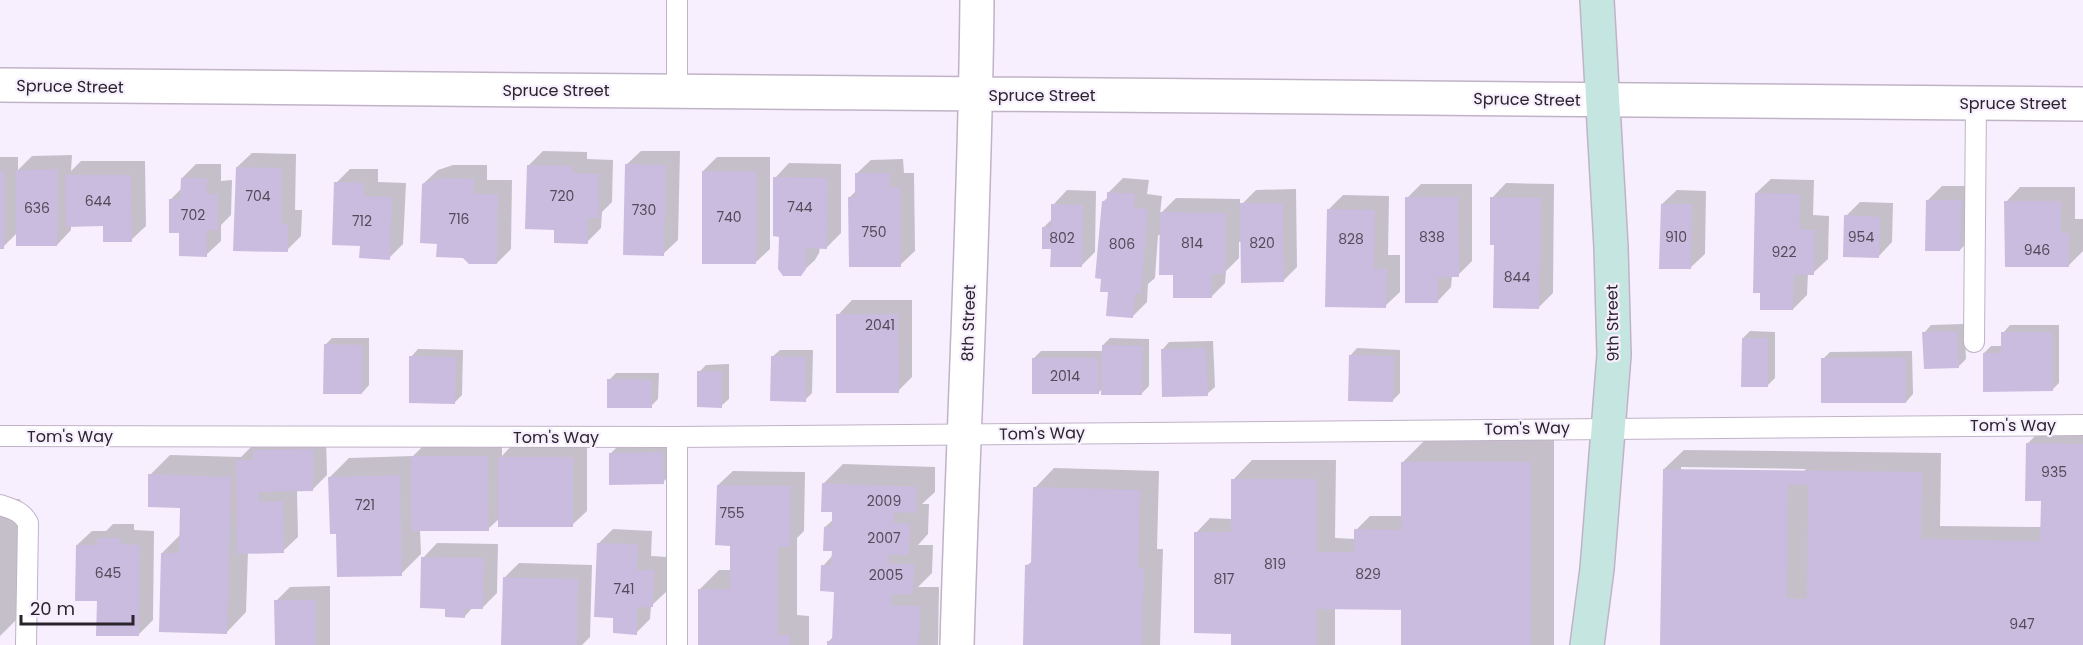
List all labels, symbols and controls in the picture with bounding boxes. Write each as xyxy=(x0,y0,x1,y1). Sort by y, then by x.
street label: Spruce Street xyxy=(16,74,124,99)
street label: Spruce Street xyxy=(502,79,610,102)
street label: Spruce Street xyxy=(988,84,1096,107)
street label: Spruce Street xyxy=(1473,87,1581,112)
street label: Spruce Street xyxy=(1959,92,2067,115)
house number: 704 xyxy=(245,186,271,206)
house number: 720 xyxy=(550,186,574,206)
house number: 644 xyxy=(85,191,111,211)
house number: 744 xyxy=(787,197,813,217)
house number: 636 xyxy=(24,198,50,218)
house number: 730 xyxy=(632,200,656,220)
house number: 702 xyxy=(181,205,205,225)
house number: 740 xyxy=(716,207,742,227)
house number: 716 xyxy=(448,209,470,229)
house number: 712 xyxy=(352,211,372,231)
house number: 750 xyxy=(861,222,887,242)
house number: 838 xyxy=(1419,227,1445,247)
house number: 910 xyxy=(1665,227,1687,247)
house number: 954 xyxy=(1848,227,1874,247)
house number: 802 xyxy=(1049,228,1075,248)
house number: 828 xyxy=(1338,229,1364,249)
house number: 814 xyxy=(1181,233,1203,253)
house number: 820 xyxy=(1249,233,1275,253)
house number: 806 xyxy=(1109,234,1135,254)
house number: 946 xyxy=(2024,240,2050,260)
house number: 922 xyxy=(1772,242,1796,262)
house number: 844 xyxy=(1504,267,1530,287)
street label: 8th Street xyxy=(956,284,981,362)
street label: 9th Street xyxy=(1600,284,1625,362)
house number: 2041 xyxy=(865,315,895,335)
house number: 2014 xyxy=(1050,366,1080,386)
street label: Tom's Way xyxy=(1970,414,2056,437)
street label: Tom's Way xyxy=(1484,416,1570,441)
street label: Tom's Way xyxy=(999,421,1085,446)
street label: Tom's Way xyxy=(27,425,113,448)
street label: Tom's Way xyxy=(513,426,599,449)
house number: 935 xyxy=(2041,462,2067,482)
house number: 2009 xyxy=(867,491,901,511)
house number: 721 xyxy=(355,495,375,515)
house number: 755 xyxy=(719,503,745,523)
house number: 2007 xyxy=(867,528,901,548)
house number: 819 xyxy=(1264,554,1286,574)
house number: 645 xyxy=(95,563,121,583)
house number: 829 xyxy=(1355,564,1381,584)
house number: 2005 xyxy=(869,565,903,585)
house number: 817 xyxy=(1214,569,1235,589)
house number: 741 xyxy=(614,579,634,599)
scale bar xyxy=(21,588,134,626)
text: 20 m xyxy=(30,596,75,621)
house number: 947 xyxy=(2009,614,2035,634)

